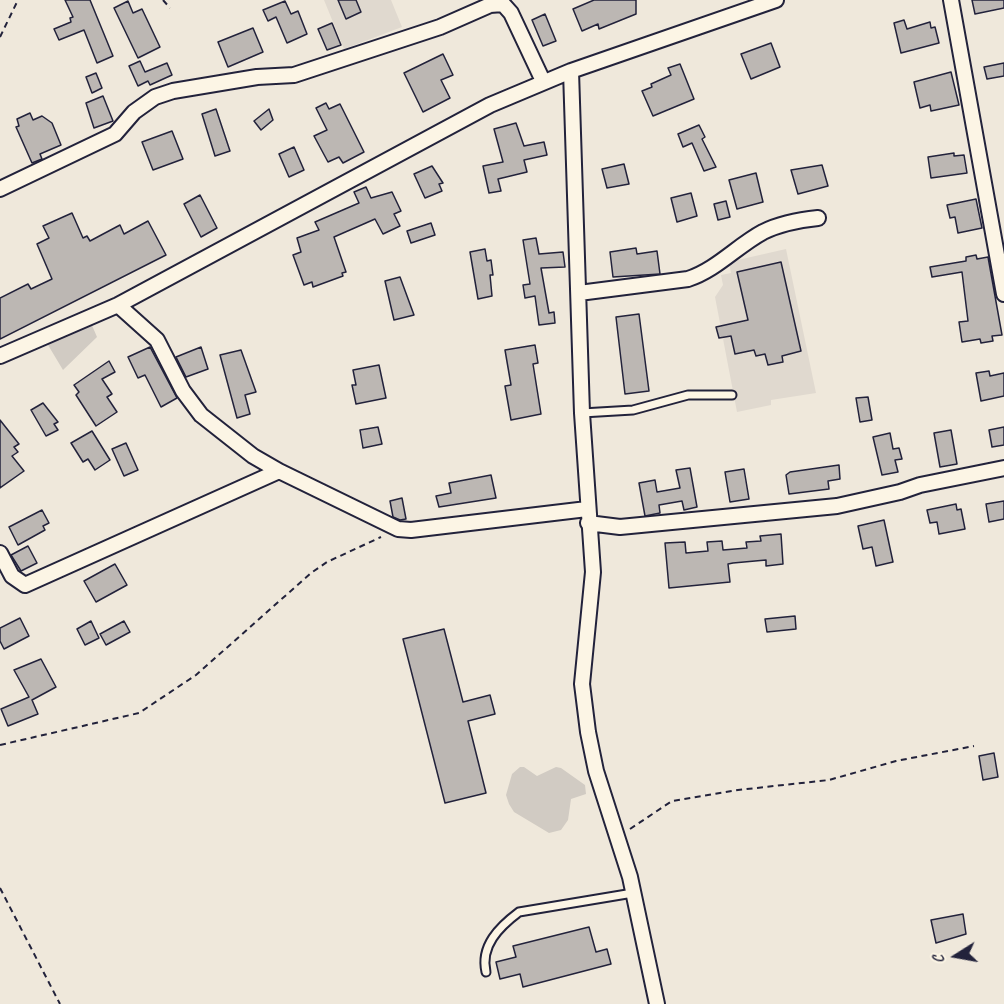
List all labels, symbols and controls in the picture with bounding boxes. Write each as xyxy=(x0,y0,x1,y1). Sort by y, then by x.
north arrow xyxy=(926,926,986,986)
text: С xyxy=(928,954,949,965)

